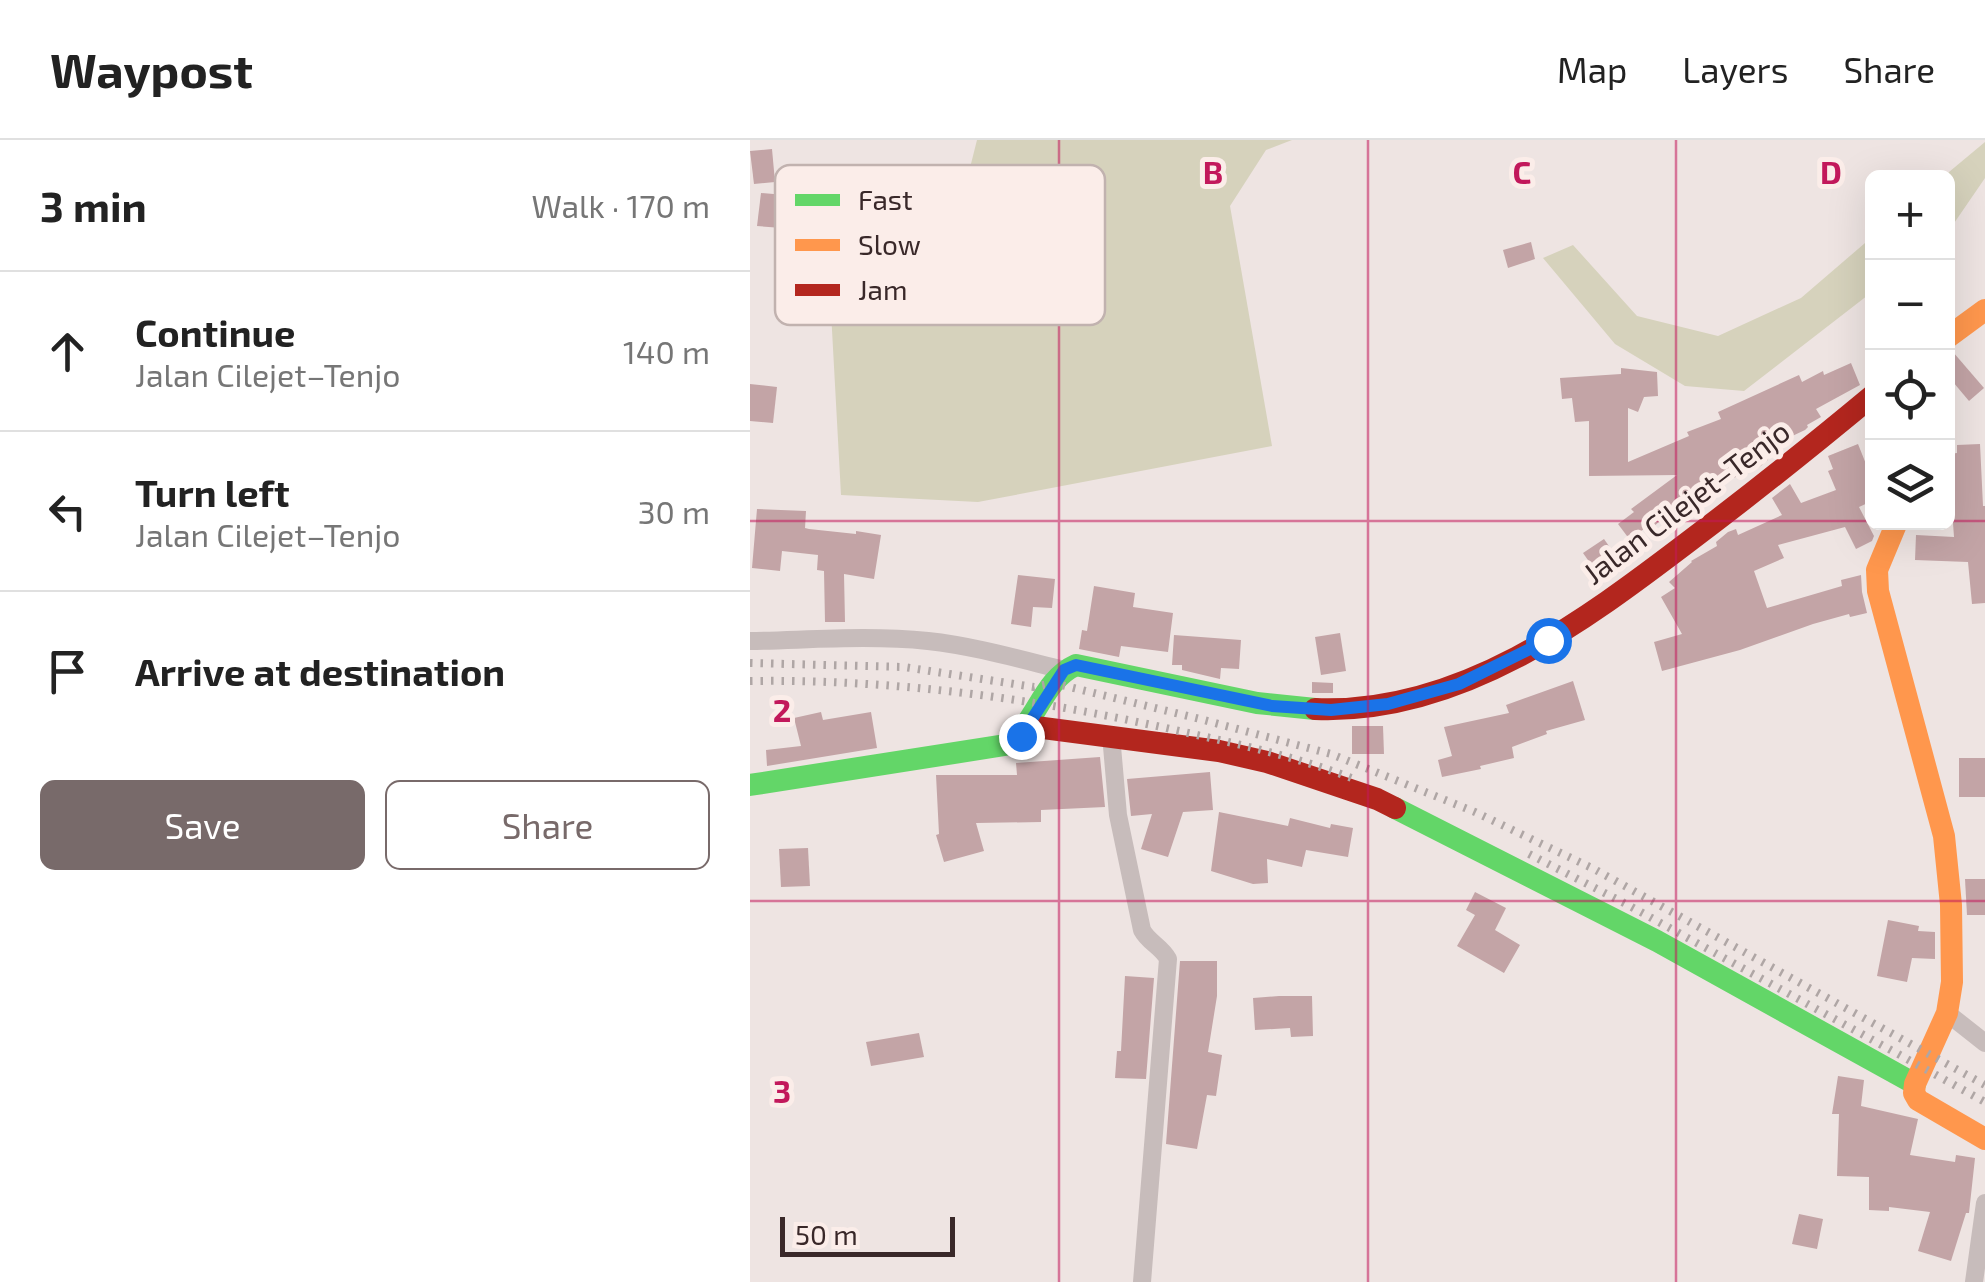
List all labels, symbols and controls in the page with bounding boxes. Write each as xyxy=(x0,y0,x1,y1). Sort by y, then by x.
text: Waypost xyxy=(50,40,253,98)
text: Map xyxy=(1557,48,1627,90)
text: Layers xyxy=(1682,48,1788,90)
text: Share xyxy=(1843,48,1935,90)
text: B xyxy=(1203,152,1223,190)
text: C xyxy=(1513,152,1531,190)
text: D xyxy=(1820,152,1842,190)
legend xyxy=(775,165,1105,325)
map controls xyxy=(1865,170,1955,530)
button: + xyxy=(1865,170,1955,260)
text: 3 min xyxy=(40,180,147,230)
text: Fast xyxy=(858,182,913,216)
text: Walk · 170 m xyxy=(532,186,710,224)
text: Slow xyxy=(858,227,921,261)
button: − xyxy=(1865,260,1955,350)
text: Jam xyxy=(858,272,907,306)
text: Continue xyxy=(135,309,295,355)
icon: ahead xyxy=(40,324,95,379)
text: 140 m xyxy=(623,332,710,370)
button: locate xyxy=(1865,350,1955,440)
text: Jalan Cilejet–Tenjo xyxy=(135,355,401,393)
street label: Jalan Cilejet–Tenjo xyxy=(1576,412,1796,591)
button: layers xyxy=(1865,440,1955,530)
text: Turn left xyxy=(135,469,290,515)
icon: left xyxy=(40,484,95,539)
text: 30 m xyxy=(638,492,710,530)
text: Jalan Cilejet–Tenjo xyxy=(135,515,401,553)
route start xyxy=(1526,618,1572,664)
icon: arrive xyxy=(40,644,95,699)
text: Arrive at destination xyxy=(135,648,505,694)
text: 2 xyxy=(773,690,791,728)
route end xyxy=(999,714,1045,760)
button: Save xyxy=(40,780,365,870)
button: Share xyxy=(385,780,710,870)
text: 3 xyxy=(773,1071,791,1109)
scale bar xyxy=(780,1212,955,1256)
text: 50 m xyxy=(795,1217,858,1251)

